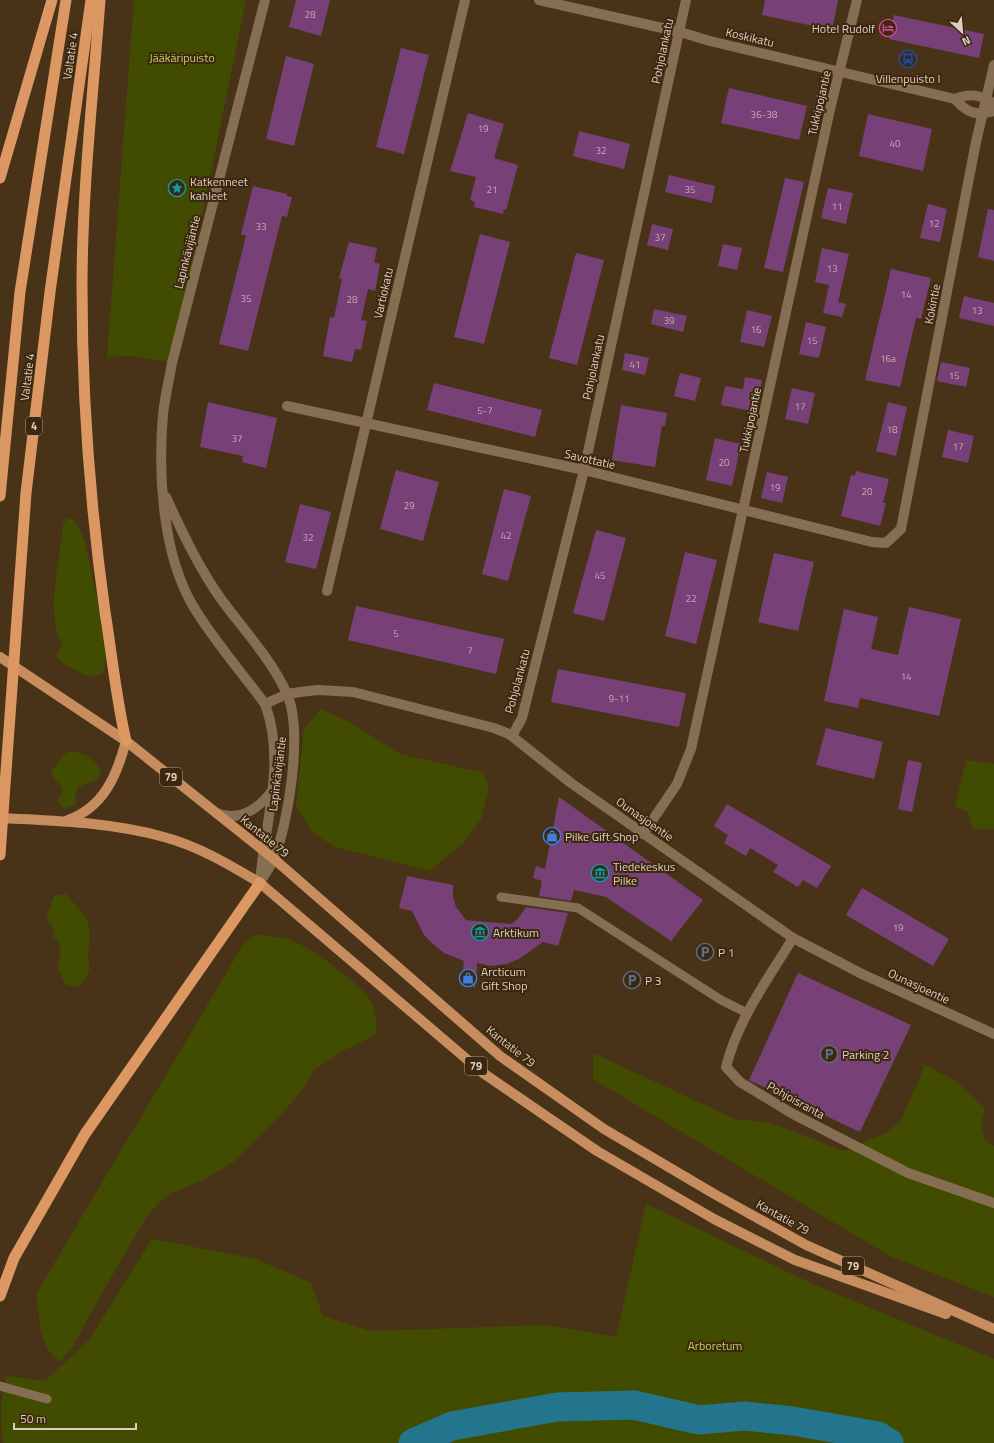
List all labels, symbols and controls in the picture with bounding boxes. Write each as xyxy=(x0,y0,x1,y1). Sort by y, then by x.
house number: 28 xyxy=(304,7,316,22)
north arrow xyxy=(942,12,982,52)
street label: Pohjolankatu xyxy=(646,17,678,85)
hotel icon: Hotel Rudolf xyxy=(878,18,898,38)
place label: Hotel Rudolf xyxy=(812,19,875,38)
street label: Koskikatu xyxy=(724,22,776,52)
street label: Valtatie 4 xyxy=(57,31,83,81)
text: N xyxy=(959,32,973,50)
park label: Jääkäripuisto xyxy=(149,48,215,67)
bus stop icon: Villenpuisto I xyxy=(898,49,918,69)
street label: Tukkipojantie xyxy=(802,69,836,137)
place label: Villenpuisto I xyxy=(876,69,940,88)
house number: 36-38 xyxy=(751,107,778,122)
house number: 19 xyxy=(477,121,489,136)
house number: 40 xyxy=(889,136,901,151)
house number: 32 xyxy=(595,143,607,158)
place label: Katkenneet kahleet xyxy=(190,172,249,205)
place icon: Katkenneet kahleet xyxy=(167,178,187,198)
house number: 21 xyxy=(486,182,498,197)
house number: 35 xyxy=(684,182,696,197)
house number: 11 xyxy=(831,199,843,214)
street label: Lapinkävijäntie xyxy=(169,213,205,291)
house number: 12 xyxy=(928,216,940,231)
house number: 33 xyxy=(255,219,267,234)
house number: 37 xyxy=(654,230,666,245)
house number: 13 xyxy=(826,261,838,276)
street label: Vartiokatu xyxy=(368,265,398,321)
street label: Kokintie xyxy=(919,282,945,326)
house number: 14 xyxy=(900,287,912,302)
house number: 35 xyxy=(240,291,252,306)
house number: 28 xyxy=(346,292,358,307)
house number: 13 xyxy=(971,303,983,318)
house number: 39 xyxy=(663,313,675,328)
house number: 16 xyxy=(750,322,762,337)
street label: Pohjolankatu xyxy=(577,333,609,401)
house number: 15 xyxy=(806,333,818,348)
house number: 16a xyxy=(880,351,896,366)
street label: Valtatie 4 xyxy=(15,352,39,402)
house number: 41 xyxy=(629,357,641,372)
house number: 15 xyxy=(948,368,960,383)
street label: Tukkipojantie xyxy=(734,386,766,454)
house number: 17 xyxy=(794,399,806,414)
house number: 5-7 xyxy=(477,403,493,418)
road number: 4 xyxy=(26,417,42,435)
house number: 18 xyxy=(886,422,898,437)
house number: 37 xyxy=(231,431,243,446)
house number: 17 xyxy=(952,439,964,454)
street label: Savottatie xyxy=(563,444,617,474)
house number: 20 xyxy=(718,455,730,470)
house number: 19 xyxy=(769,480,781,495)
house number: 20 xyxy=(861,484,873,499)
house number: 29 xyxy=(403,498,415,513)
house number: 42 xyxy=(500,528,512,543)
house number: 32 xyxy=(302,530,314,545)
house number: 45 xyxy=(594,568,606,583)
house number: 22 xyxy=(685,591,697,606)
house number: 5 xyxy=(393,626,399,641)
house number: 7 xyxy=(467,643,473,658)
street label: Pohjolankatu xyxy=(499,646,535,716)
house number: 14 xyxy=(900,669,912,684)
house number: 9-11 xyxy=(608,691,630,706)
street label: Lapinkävijäntie xyxy=(263,736,291,812)
road number: 79 xyxy=(160,768,182,786)
street label: Ounasjoentie xyxy=(612,792,678,846)
street label: Kantatie 79 xyxy=(236,810,294,862)
shop icon: Pilke Gift Shop xyxy=(542,826,562,846)
place label: Pilke Gift Shop xyxy=(565,827,638,846)
place label: Tiedekeskus Pilke xyxy=(613,857,676,890)
museum icon: Tiedekeskus Pilke xyxy=(590,863,610,883)
house number: 19 xyxy=(892,920,904,935)
museum icon: Arktikum xyxy=(470,922,490,942)
place label: Arktikum xyxy=(493,923,539,942)
parking icon: P 1 xyxy=(695,942,715,962)
place label: P 1 xyxy=(718,943,734,962)
place label: Arcticum Gift Shop xyxy=(481,962,527,995)
street label: Ounasjoentie xyxy=(885,963,953,1009)
shop icon: Arcticum Gift Shop xyxy=(458,968,478,988)
parking icon: P 3 xyxy=(622,970,642,990)
place label: P 3 xyxy=(645,971,661,990)
street label: Kantatie 79 xyxy=(482,1021,540,1072)
parking icon: Parking 2 xyxy=(819,1044,839,1064)
place label: Parking 2 xyxy=(842,1045,890,1064)
road number: 79 xyxy=(465,1057,487,1075)
street label: Pohjoisranta xyxy=(763,1076,829,1124)
street label: Kantatie 79 xyxy=(753,1195,813,1240)
road number: 79 xyxy=(842,1257,864,1275)
park label: Arboretum xyxy=(688,1336,742,1355)
scale bar xyxy=(14,1405,136,1431)
text: 50 m xyxy=(20,1409,46,1428)

